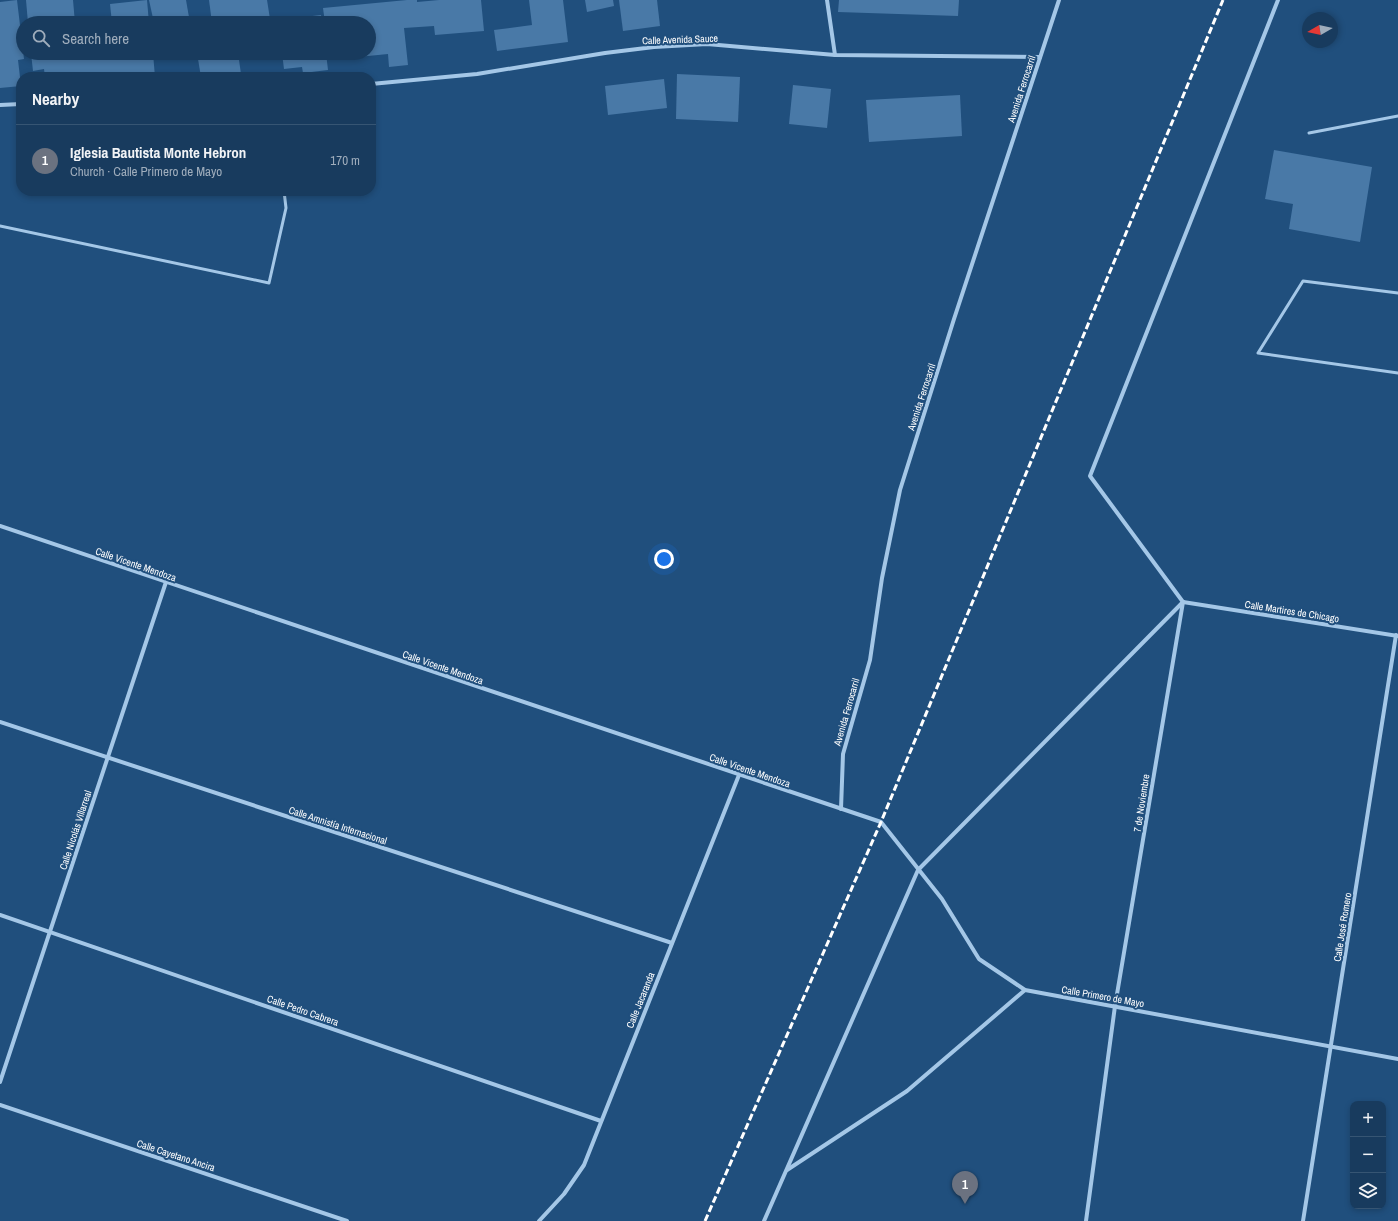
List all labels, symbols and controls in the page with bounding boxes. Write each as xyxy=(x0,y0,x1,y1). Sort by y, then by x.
north arrow xyxy=(1302,12,1338,48)
search box xyxy=(16,16,376,60)
icon: search xyxy=(30,27,52,49)
text: Search here xyxy=(62,28,129,49)
street label: Calle Avenida Sauce xyxy=(642,32,719,47)
street label: Avenida Ferrocarril xyxy=(1004,54,1038,125)
text: Nearby xyxy=(32,87,79,110)
text: Iglesia Bautista Monte Hebron xyxy=(70,142,246,163)
text: 1 xyxy=(42,152,48,169)
text: 170 m xyxy=(330,152,360,169)
text: Church · Calle Primero de Mayo xyxy=(70,163,222,180)
street label: Avenida Ferrocarril xyxy=(904,362,938,433)
street label: Calle Vicente Mendoza xyxy=(94,545,178,585)
your location xyxy=(654,549,674,569)
street label: Calle Martires de Chicago xyxy=(1244,598,1340,625)
street label: Calle Vicente Mendoza xyxy=(401,648,485,688)
street label: Avenida Ferrocarril xyxy=(830,677,862,748)
street label: Calle Vicente Mendoza xyxy=(708,751,792,791)
street label: 7 de Noviembre xyxy=(1131,773,1153,833)
street label: Calle Nicolás Villarreal xyxy=(57,789,95,872)
street label: Calle Amnistía Internacional xyxy=(287,803,389,848)
street label: Calle José Romero xyxy=(1331,891,1354,963)
street label: Calle Jacaranda xyxy=(623,970,658,1030)
street label: Calle Primero de Mayo xyxy=(1060,983,1146,1010)
street label: Calle Pedro Cabrera xyxy=(265,992,341,1029)
map controls xyxy=(1350,1101,1386,1209)
button: + xyxy=(1350,1101,1386,1137)
street label: Calle Cayetano Ancira xyxy=(135,1137,217,1174)
button: − xyxy=(1350,1137,1386,1173)
pin: 1 xyxy=(952,1171,978,1204)
button: layers xyxy=(1350,1173,1386,1209)

